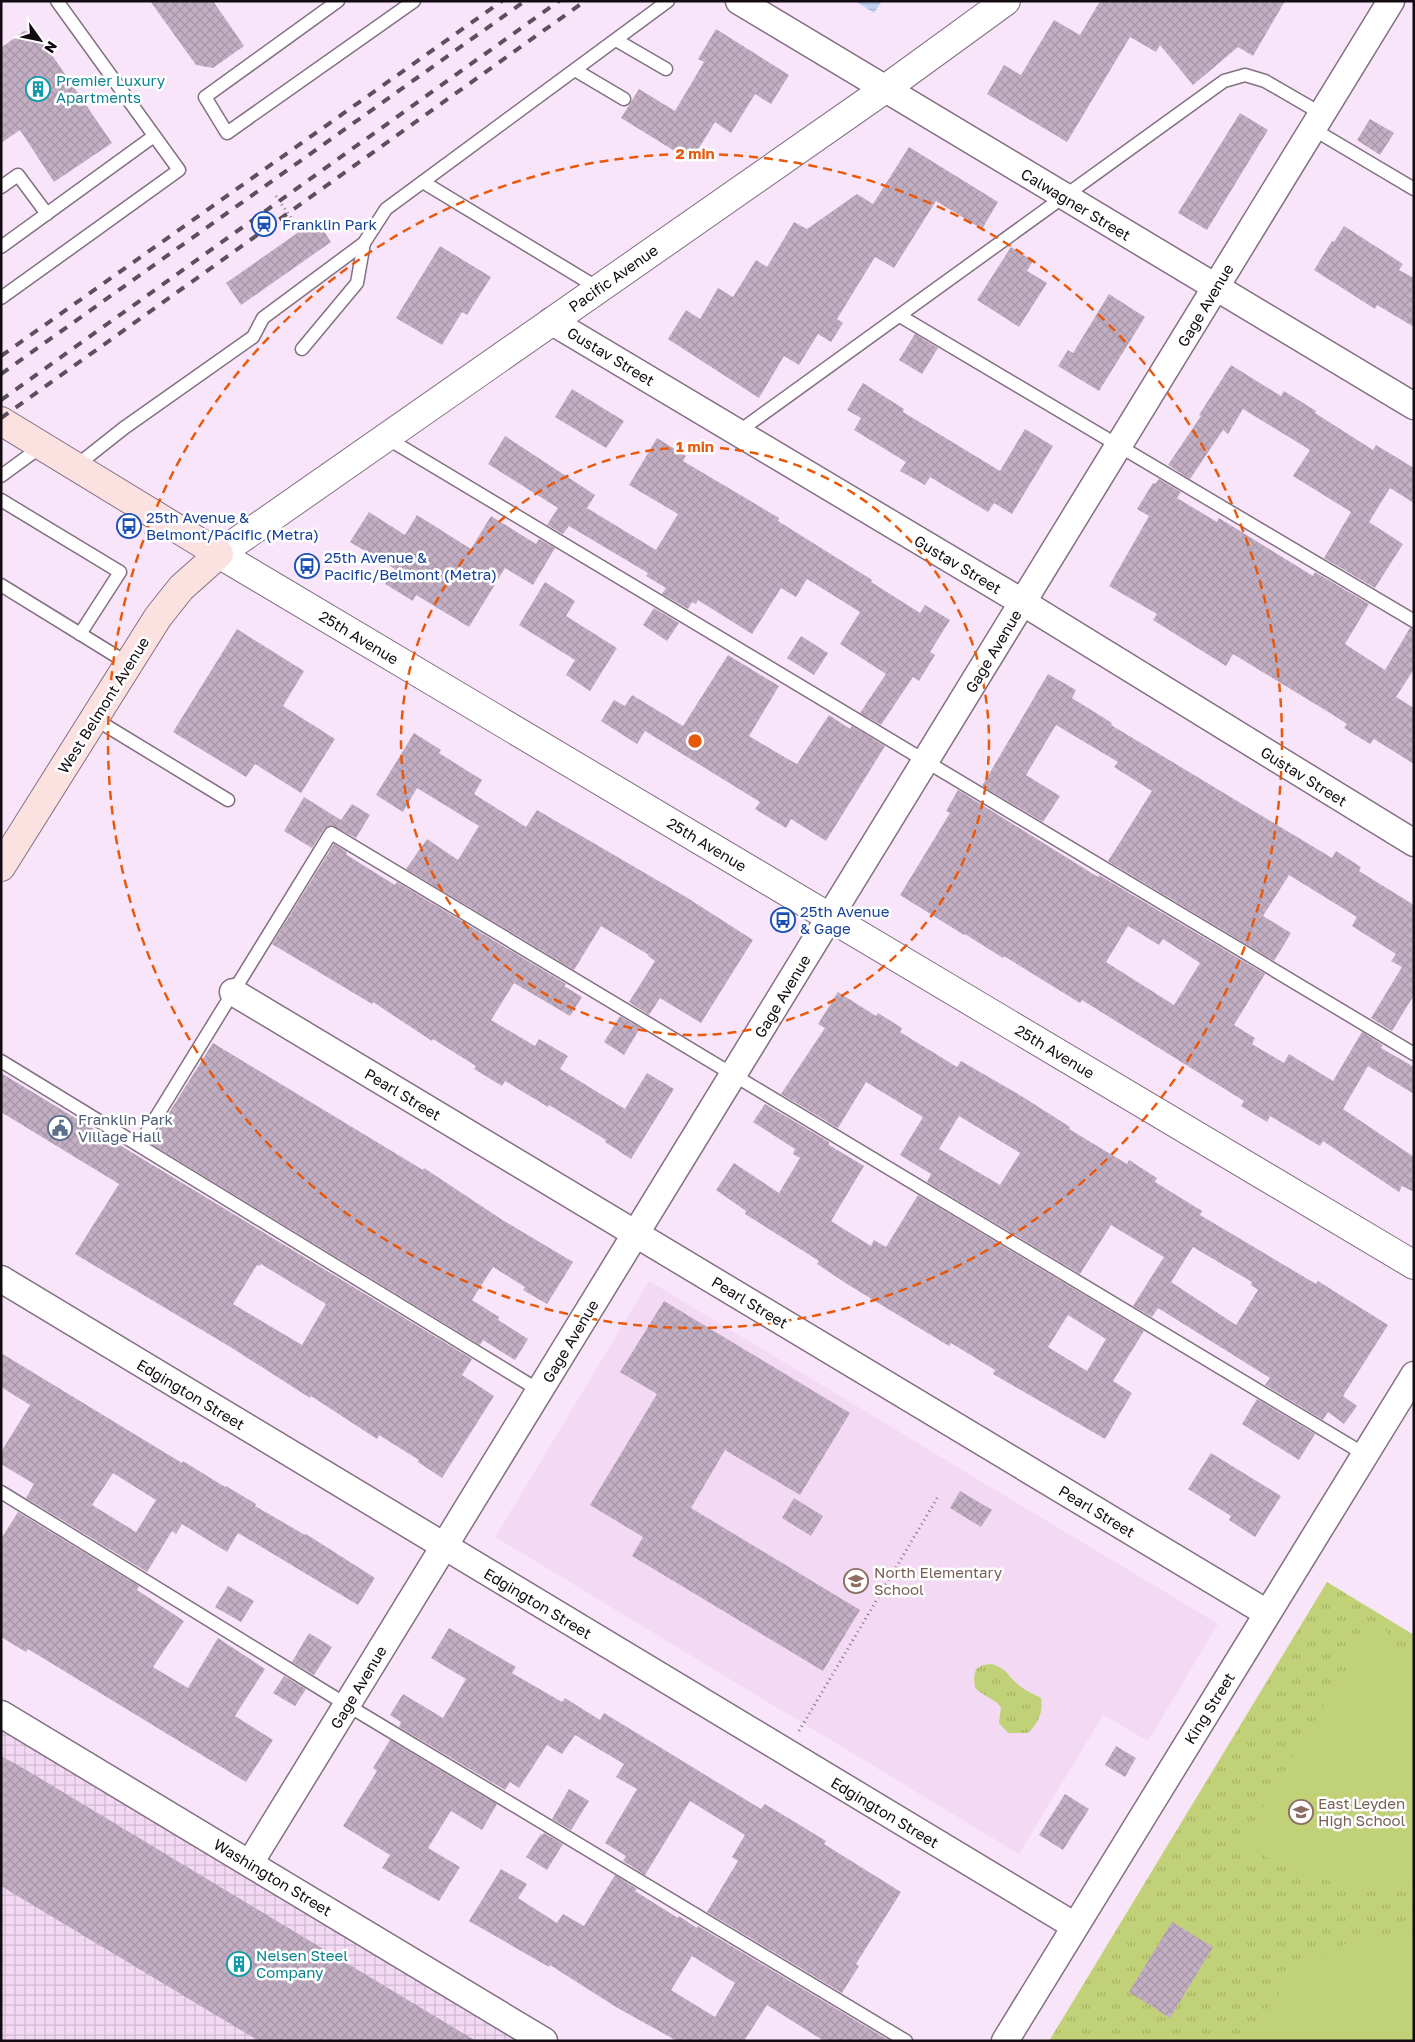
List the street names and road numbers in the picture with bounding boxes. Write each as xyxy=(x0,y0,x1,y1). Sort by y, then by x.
street label: Calwagner Street xyxy=(1018,164,1134,244)
street label: Pacific Avenue xyxy=(565,240,661,315)
street label: Gage Avenue xyxy=(1173,260,1237,350)
street label: Gustav Street xyxy=(564,323,658,389)
street label: Gustav Street xyxy=(911,531,1005,597)
street label: 25th Avenue xyxy=(316,606,402,668)
street label: Gage Avenue xyxy=(961,606,1025,696)
street label: West Belmont Avenue xyxy=(54,633,153,777)
street label: Gustav Street xyxy=(1258,742,1350,810)
street label: 25th Avenue xyxy=(664,813,750,875)
street label: Gage Avenue xyxy=(750,951,814,1041)
street label: 25th Avenue xyxy=(1012,1020,1098,1082)
street label: Pearl Street xyxy=(362,1064,444,1124)
street label: Pearl Street xyxy=(709,1272,791,1332)
street label: Gage Avenue xyxy=(538,1296,602,1386)
street label: Edgington Street xyxy=(134,1355,248,1433)
street label: Pearl Street xyxy=(1056,1481,1138,1541)
street label: Edgington Street xyxy=(481,1564,595,1642)
street label: Gage Avenue xyxy=(326,1642,390,1732)
street label: King Street xyxy=(1180,1669,1238,1747)
street label: Edgington Street xyxy=(828,1773,942,1851)
street label: Washington Street xyxy=(211,1835,335,1919)

